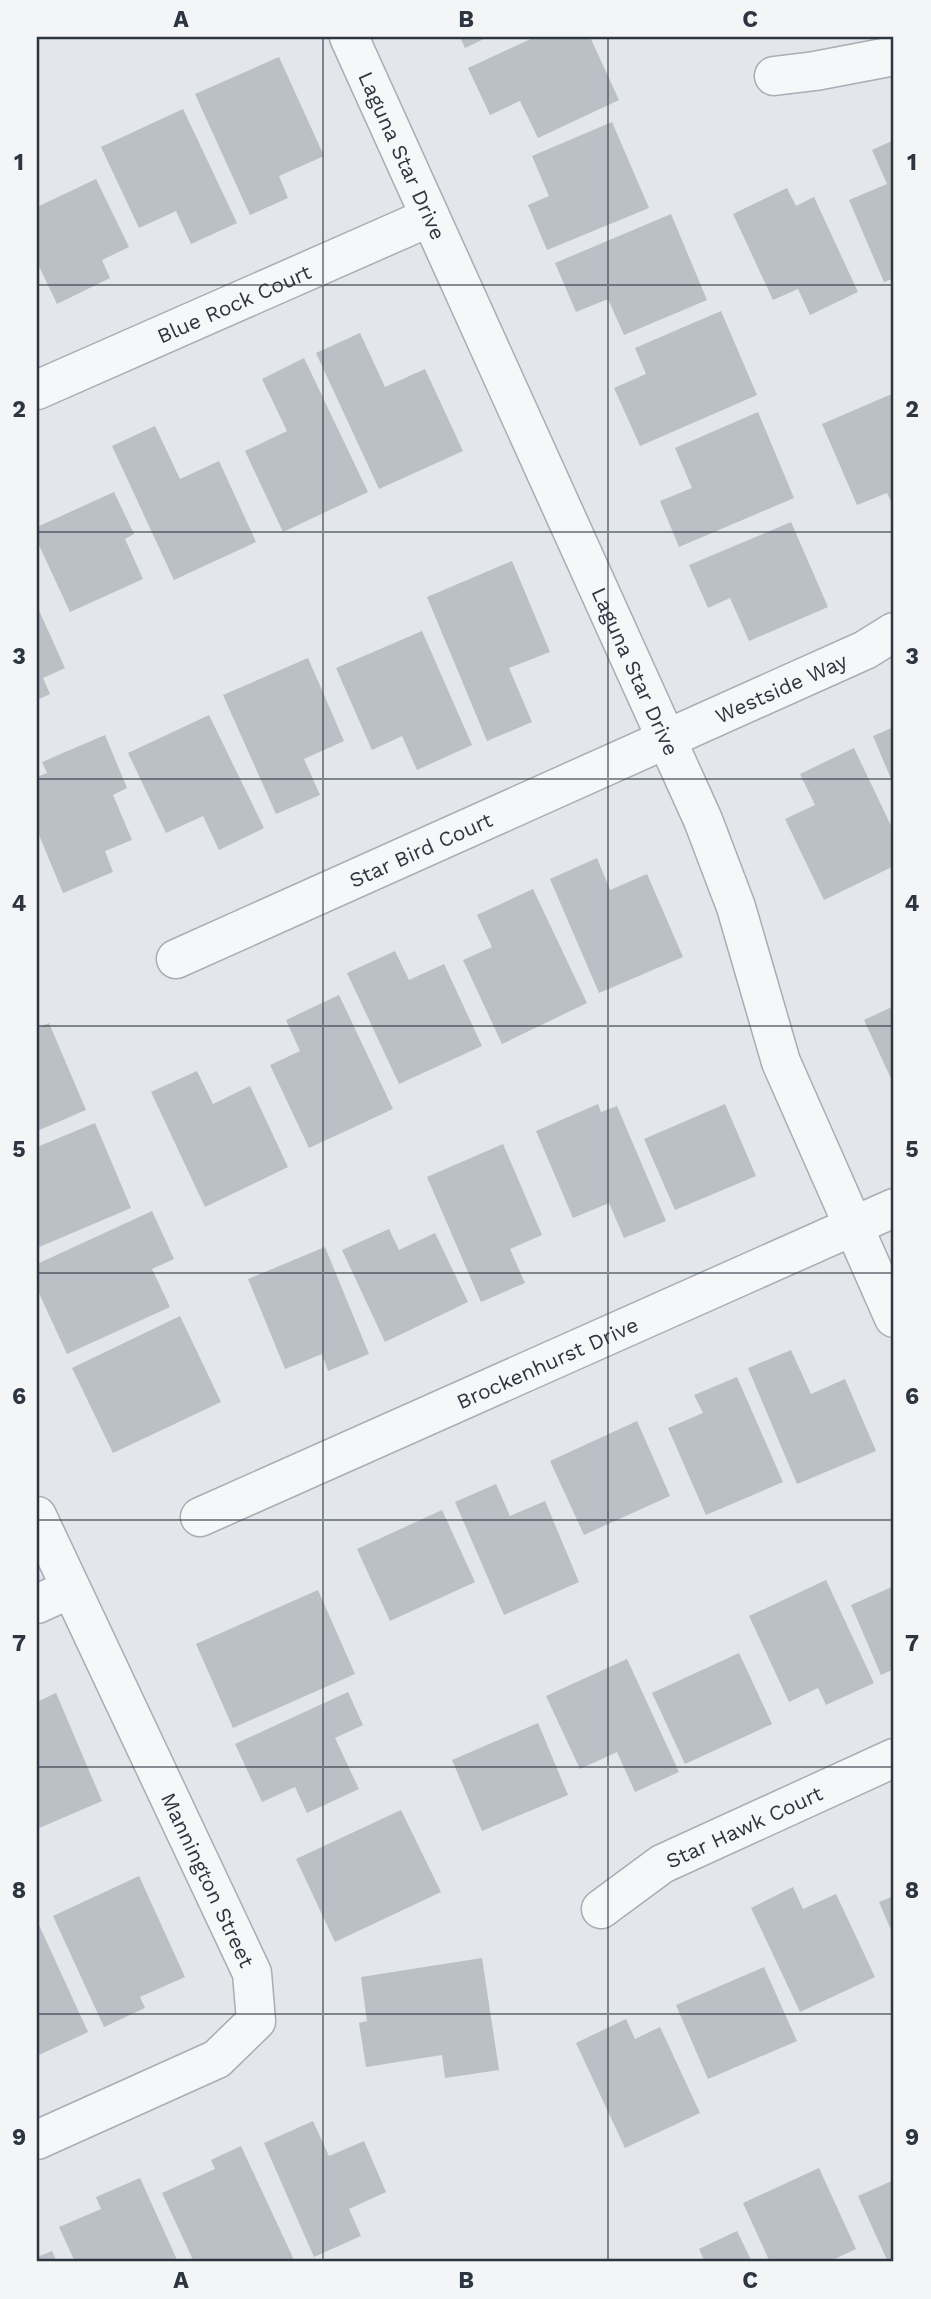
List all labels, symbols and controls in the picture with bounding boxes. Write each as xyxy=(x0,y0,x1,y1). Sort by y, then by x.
text: A xyxy=(173,6,189,33)
text: B xyxy=(458,6,474,33)
text: C xyxy=(742,6,758,33)
street label: Laguna Star Drive xyxy=(354,67,451,243)
text: 1 xyxy=(14,149,24,176)
text: 1 xyxy=(907,149,917,176)
street label: Blue Rock Court xyxy=(153,258,315,348)
text: 2 xyxy=(12,396,26,423)
text: 2 xyxy=(905,396,919,423)
street label: Laguna Star Drive xyxy=(587,583,685,759)
text: 3 xyxy=(12,643,26,670)
text: 3 xyxy=(905,643,919,670)
street label: Westside Way xyxy=(711,647,851,728)
street label: Star Bird Court xyxy=(345,806,496,892)
text: 4 xyxy=(12,890,27,917)
text: 4 xyxy=(905,890,920,917)
text: 5 xyxy=(12,1136,26,1163)
text: 5 xyxy=(905,1136,919,1163)
street label: Brockenhurst Drive xyxy=(452,1311,642,1414)
text: 6 xyxy=(12,1383,26,1410)
text: 6 xyxy=(905,1383,919,1410)
text: 7 xyxy=(12,1630,26,1657)
text: 7 xyxy=(905,1630,919,1657)
street label: Star Hawk Court xyxy=(662,1780,826,1873)
street label: Mannington Street xyxy=(156,1788,260,1971)
text: 8 xyxy=(12,1877,26,1904)
text: 8 xyxy=(905,1877,919,1904)
text: 9 xyxy=(12,2124,26,2151)
text: 9 xyxy=(905,2124,919,2151)
text: A xyxy=(173,2267,189,2294)
text: B xyxy=(458,2267,474,2294)
text: C xyxy=(742,2267,758,2294)

